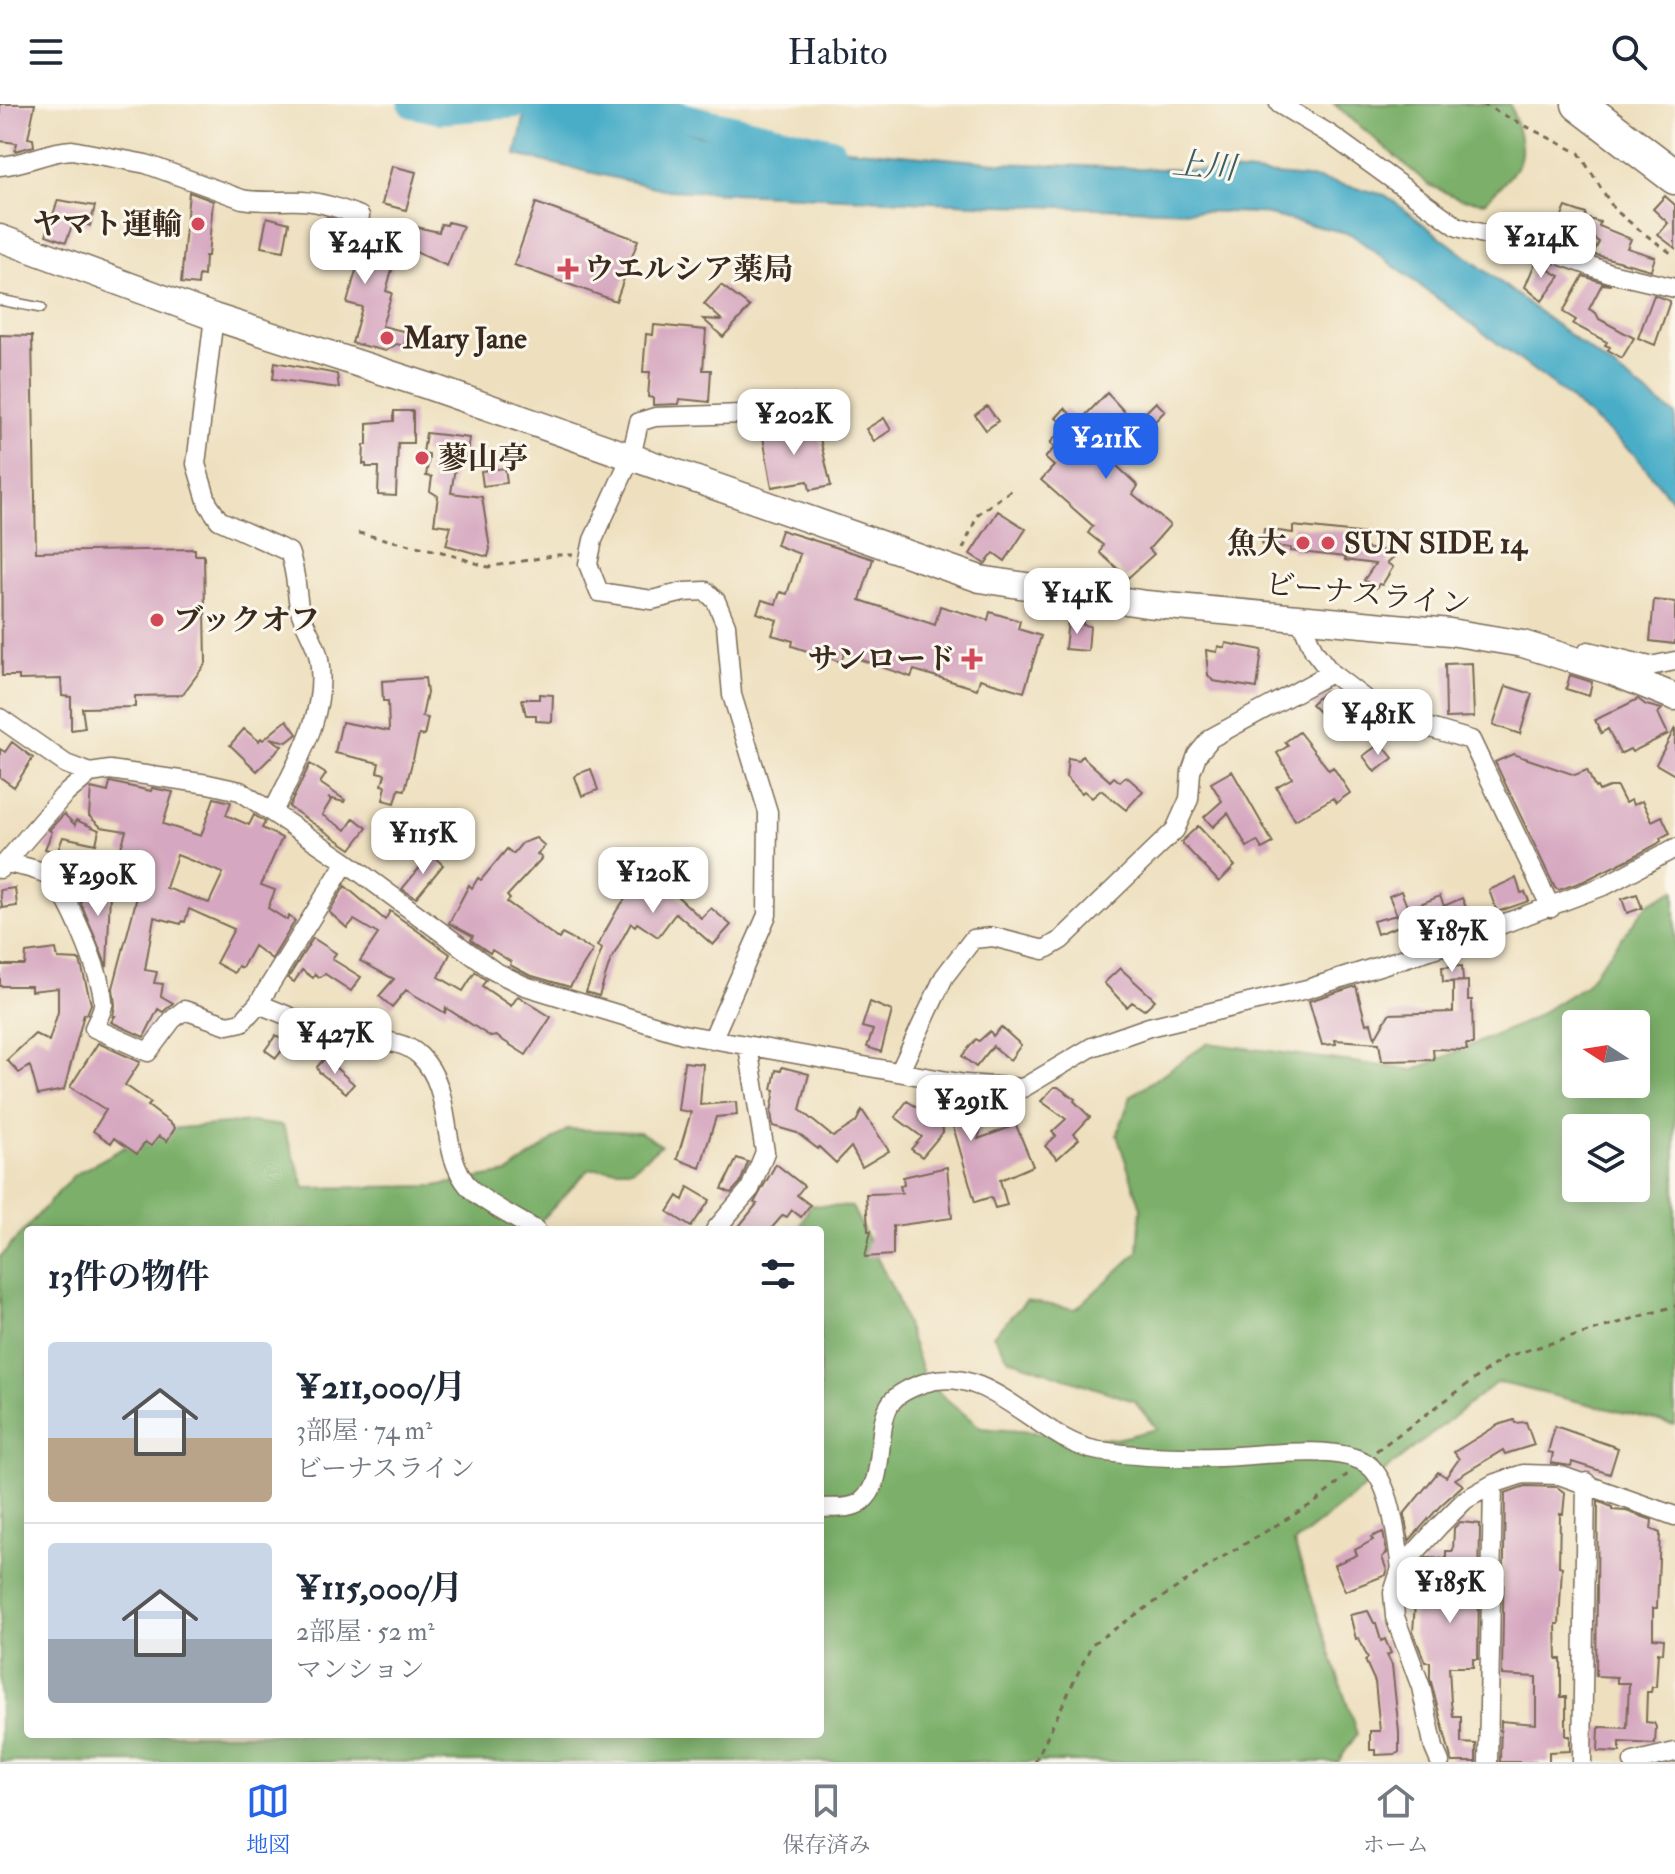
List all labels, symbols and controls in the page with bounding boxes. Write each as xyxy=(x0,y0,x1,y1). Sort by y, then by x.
icon: menu xyxy=(24,30,68,74)
text: Habito xyxy=(787,30,888,75)
icon: search xyxy=(1607,30,1651,74)
water label: 上川 xyxy=(1170,143,1241,189)
place label: ヤマト運輸 xyxy=(32,206,182,243)
pin: ¥214K xyxy=(1485,212,1597,280)
marker: ヤマト運輸 xyxy=(189,215,207,233)
pin: ¥241K xyxy=(309,218,421,286)
text: ¥214K xyxy=(1504,222,1578,254)
text: ¥241K xyxy=(328,228,402,260)
place label: ウエルシア薬局 xyxy=(584,251,793,288)
marker: ウエルシア薬局 xyxy=(559,260,577,278)
place label: Mary Jane xyxy=(402,320,527,357)
marker: Mary Jane xyxy=(378,329,396,347)
pin: ¥202K xyxy=(738,389,850,457)
text: ¥202K xyxy=(755,399,833,431)
pin: ¥211K xyxy=(1050,413,1162,481)
text: ¥211K xyxy=(1071,423,1141,455)
place label: 蓼山亭 xyxy=(438,440,528,477)
marker: 蓼山亭 xyxy=(413,449,431,467)
place label: 魚大 xyxy=(1227,525,1287,562)
place label: SUN SIDE 14 xyxy=(1344,525,1529,562)
marker: 魚大 xyxy=(1294,534,1312,552)
marker: SUN SIDE 14 xyxy=(1319,534,1337,552)
street label: ビーナスライン xyxy=(1263,565,1473,624)
pin: ¥141K xyxy=(1021,568,1133,636)
text: ¥141K xyxy=(1042,578,1112,610)
place label: ブックオフ xyxy=(173,602,320,639)
marker: ブックオフ xyxy=(148,611,166,629)
place label: サンロード xyxy=(808,641,956,678)
marker: サンロード xyxy=(963,650,981,668)
pin: ¥481K xyxy=(1322,689,1434,757)
text: ¥481K xyxy=(1341,699,1415,731)
pin: ¥115K xyxy=(367,808,479,876)
text: ¥115K xyxy=(389,818,457,850)
pin: ¥120K xyxy=(597,847,709,915)
pin: ¥290K xyxy=(42,850,154,918)
text: ¥120K xyxy=(616,857,690,889)
text: ¥290K xyxy=(59,860,137,892)
pin: ¥187K xyxy=(1396,906,1508,974)
text: ¥187K xyxy=(1416,916,1488,948)
pin: ¥427K xyxy=(279,1008,391,1076)
north arrow xyxy=(1562,1010,1650,1098)
map controls xyxy=(1562,1010,1650,1202)
text: ¥427K xyxy=(297,1018,373,1050)
pin: ¥291K xyxy=(915,1075,1027,1143)
text: ¥291K xyxy=(934,1085,1008,1117)
button: layers xyxy=(1562,1114,1650,1202)
icon: filters xyxy=(756,1252,800,1296)
text: 13件の物件 xyxy=(48,1256,209,1299)
text: ¥211,000/月 xyxy=(296,1366,466,1409)
icon: home xyxy=(112,1374,208,1470)
text: 3部屋 · 74 m² xyxy=(296,1415,432,1447)
text: ビーナスライン xyxy=(296,1453,475,1485)
pin: ¥185K xyxy=(1394,1557,1506,1625)
text: ¥115,000/月 xyxy=(296,1567,463,1610)
text: ¥185K xyxy=(1415,1567,1485,1599)
icon: home xyxy=(112,1575,208,1671)
text: 2部屋 · 52 m² xyxy=(296,1616,435,1648)
text: マンション xyxy=(296,1654,425,1686)
tab: 地図 xyxy=(246,1779,290,1859)
tab: 保存済み xyxy=(782,1779,871,1859)
tab: ホーム xyxy=(1363,1779,1429,1859)

